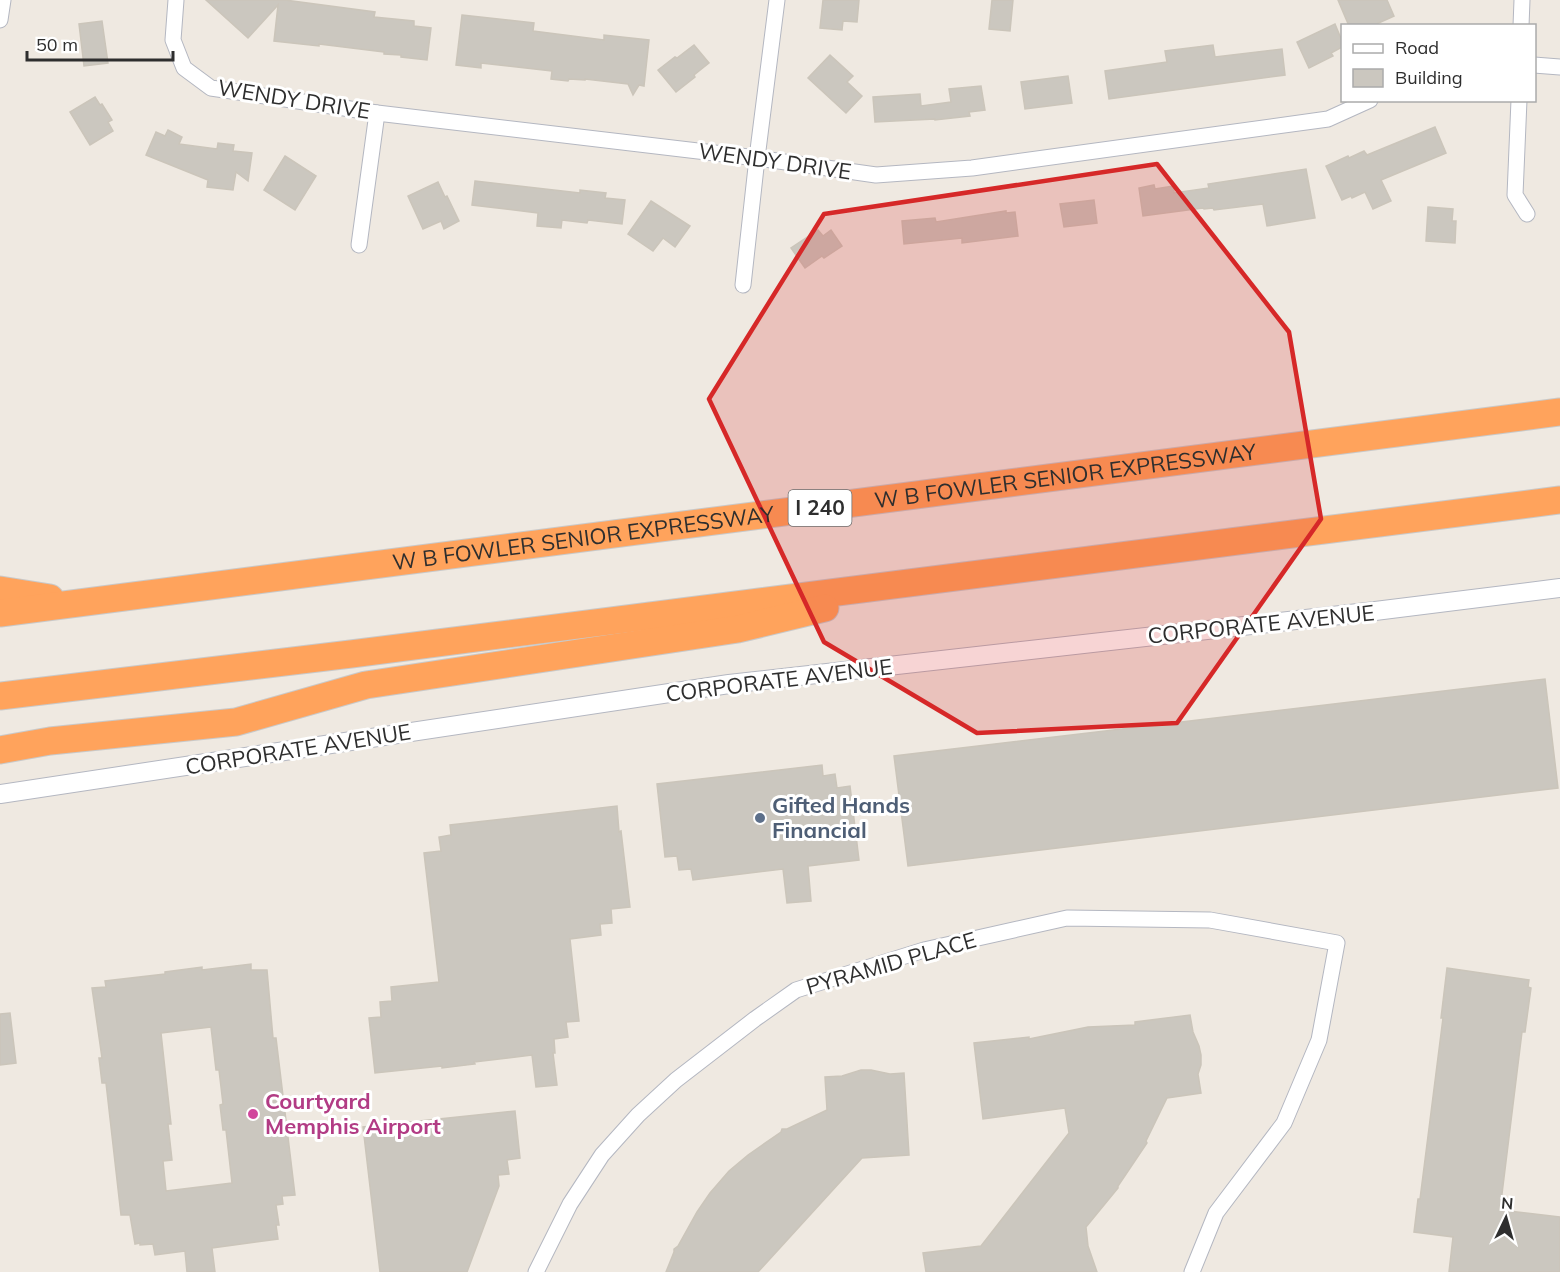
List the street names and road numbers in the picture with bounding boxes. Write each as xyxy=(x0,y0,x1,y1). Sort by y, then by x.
street label: WENDY DRIVE xyxy=(216,73,372,125)
street label: WENDY DRIVE xyxy=(697,136,853,186)
street label: W B FOWLER SENIOR EXPRESSWAY xyxy=(873,437,1258,514)
road number: I 240 xyxy=(788,490,852,526)
street label: W B FOWLER SENIOR EXPRESSWAY xyxy=(391,499,776,576)
street label: CORPORATE AVENUE xyxy=(1146,598,1376,650)
street label: CORPORATE AVENUE xyxy=(664,652,894,708)
street label: CORPORATE AVENUE xyxy=(183,717,413,781)
street label: PYRAMID PLACE xyxy=(803,925,979,1001)

